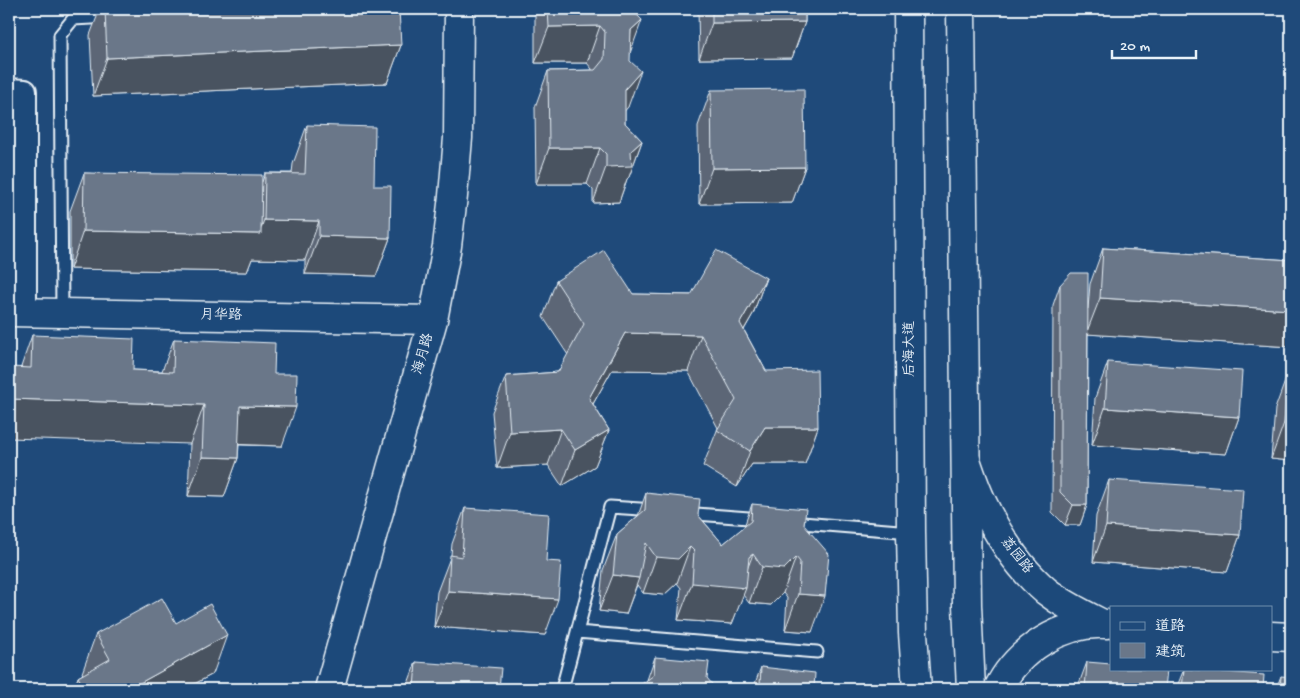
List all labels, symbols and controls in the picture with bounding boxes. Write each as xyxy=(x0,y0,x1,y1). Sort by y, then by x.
scale bar xyxy=(1112,28,1196,60)
text: 20 m xyxy=(1120,38,1150,56)
street label: 月华路 xyxy=(200,306,242,325)
street label: 后海大道 xyxy=(902,321,919,377)
street label: 海月路 xyxy=(409,331,438,377)
street label: 荔园路 xyxy=(996,534,1036,578)
legend xyxy=(1110,606,1272,670)
text: 道路 xyxy=(1155,618,1185,636)
text: 建筑 xyxy=(1155,644,1185,662)

